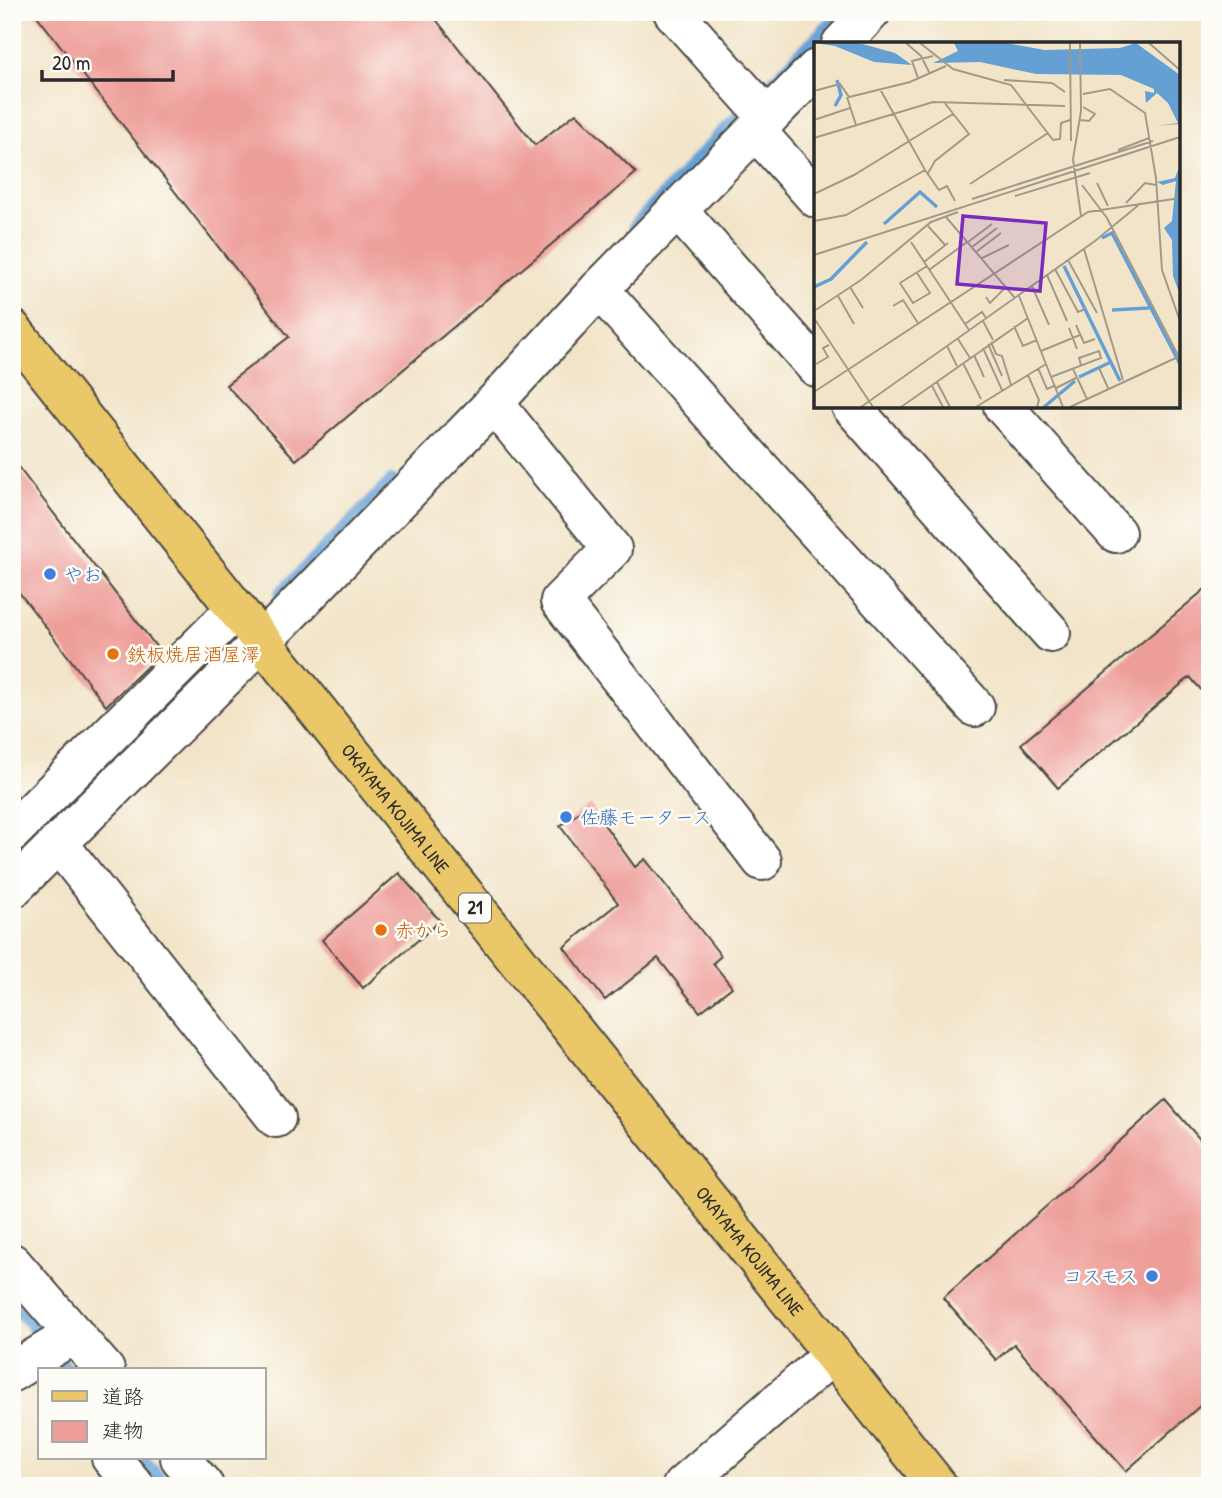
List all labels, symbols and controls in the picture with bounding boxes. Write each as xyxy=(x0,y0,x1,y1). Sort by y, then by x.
scale bar xyxy=(42,38,173,82)
inset map xyxy=(814,42,1180,408)
text: 20 m xyxy=(52,48,90,77)
place label: やお xyxy=(64,561,102,587)
marker: やお xyxy=(42,566,58,582)
place label: 鉄板焼居酒屋澤 xyxy=(127,641,260,667)
marker: 鉄板焼居酒屋澤 xyxy=(105,646,121,662)
street label: OKAYAMA KOJIMA LINE xyxy=(336,738,456,879)
place label: 佐藤モータース xyxy=(580,804,711,830)
marker: 佐藤モータース xyxy=(558,809,574,825)
road number: 21 xyxy=(459,894,491,923)
place label: 赤から xyxy=(395,917,452,943)
marker: 赤から xyxy=(373,922,389,938)
street label: OKAYAMA KOJIMA LINE xyxy=(690,1181,810,1322)
place label: コスモス xyxy=(1063,1263,1138,1289)
marker: コスモス xyxy=(1144,1268,1160,1284)
legend xyxy=(38,1368,266,1460)
text: 道路 xyxy=(102,1382,144,1411)
text: 建物 xyxy=(102,1416,144,1445)

